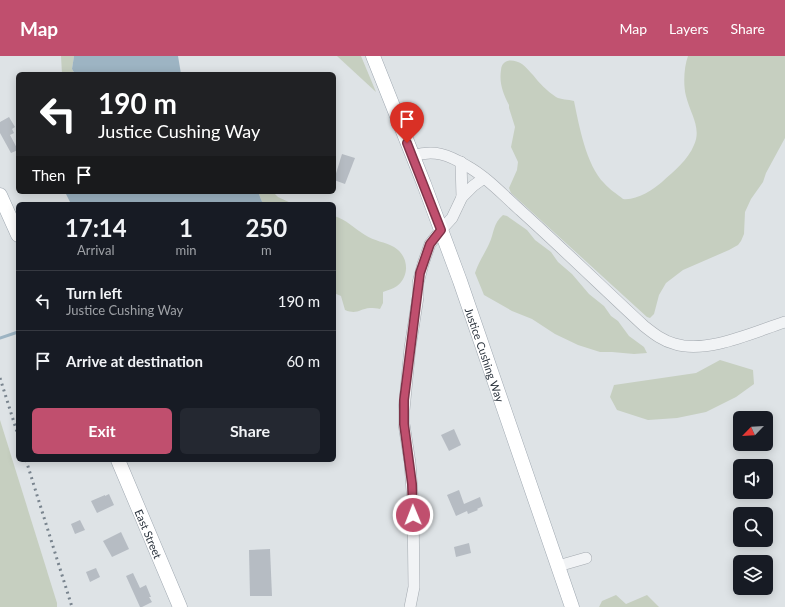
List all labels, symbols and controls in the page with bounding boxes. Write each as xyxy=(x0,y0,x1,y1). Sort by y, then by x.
text: Map xyxy=(20,17,58,40)
text: Map xyxy=(619,20,647,37)
text: Layers xyxy=(669,20,709,37)
text: Share xyxy=(731,20,765,37)
text: 190 m xyxy=(98,86,177,120)
icon: left xyxy=(32,88,84,140)
pin xyxy=(390,102,424,143)
icon: arrive xyxy=(396,108,418,130)
text: Justice Cushing Way xyxy=(98,120,260,142)
icon: arrive xyxy=(73,164,95,186)
text: Then xyxy=(32,166,65,184)
text: 17:14 xyxy=(65,213,127,242)
text: 1 xyxy=(179,213,193,242)
text: 250 xyxy=(245,213,287,242)
text: Arrival xyxy=(77,242,114,258)
text: min xyxy=(176,242,197,258)
text: m xyxy=(261,242,272,258)
text: Turn left xyxy=(66,284,122,302)
icon: left xyxy=(32,290,54,312)
text: 190 m xyxy=(278,292,320,310)
text: Justice Cushing Way xyxy=(66,302,183,318)
street label: Justice Cushing Way xyxy=(463,305,508,404)
icon: arrive xyxy=(32,350,54,372)
text: Arrive at destination xyxy=(66,352,203,370)
text: 60 m xyxy=(286,352,320,370)
button: Exit xyxy=(32,408,172,454)
button: Share xyxy=(180,408,320,454)
north arrow xyxy=(733,411,773,451)
map controls xyxy=(733,411,773,595)
button: sound xyxy=(733,459,773,499)
position arrow xyxy=(392,494,434,536)
street label: East Street xyxy=(133,507,165,560)
button: search xyxy=(733,507,773,547)
button: layers xyxy=(733,555,773,595)

